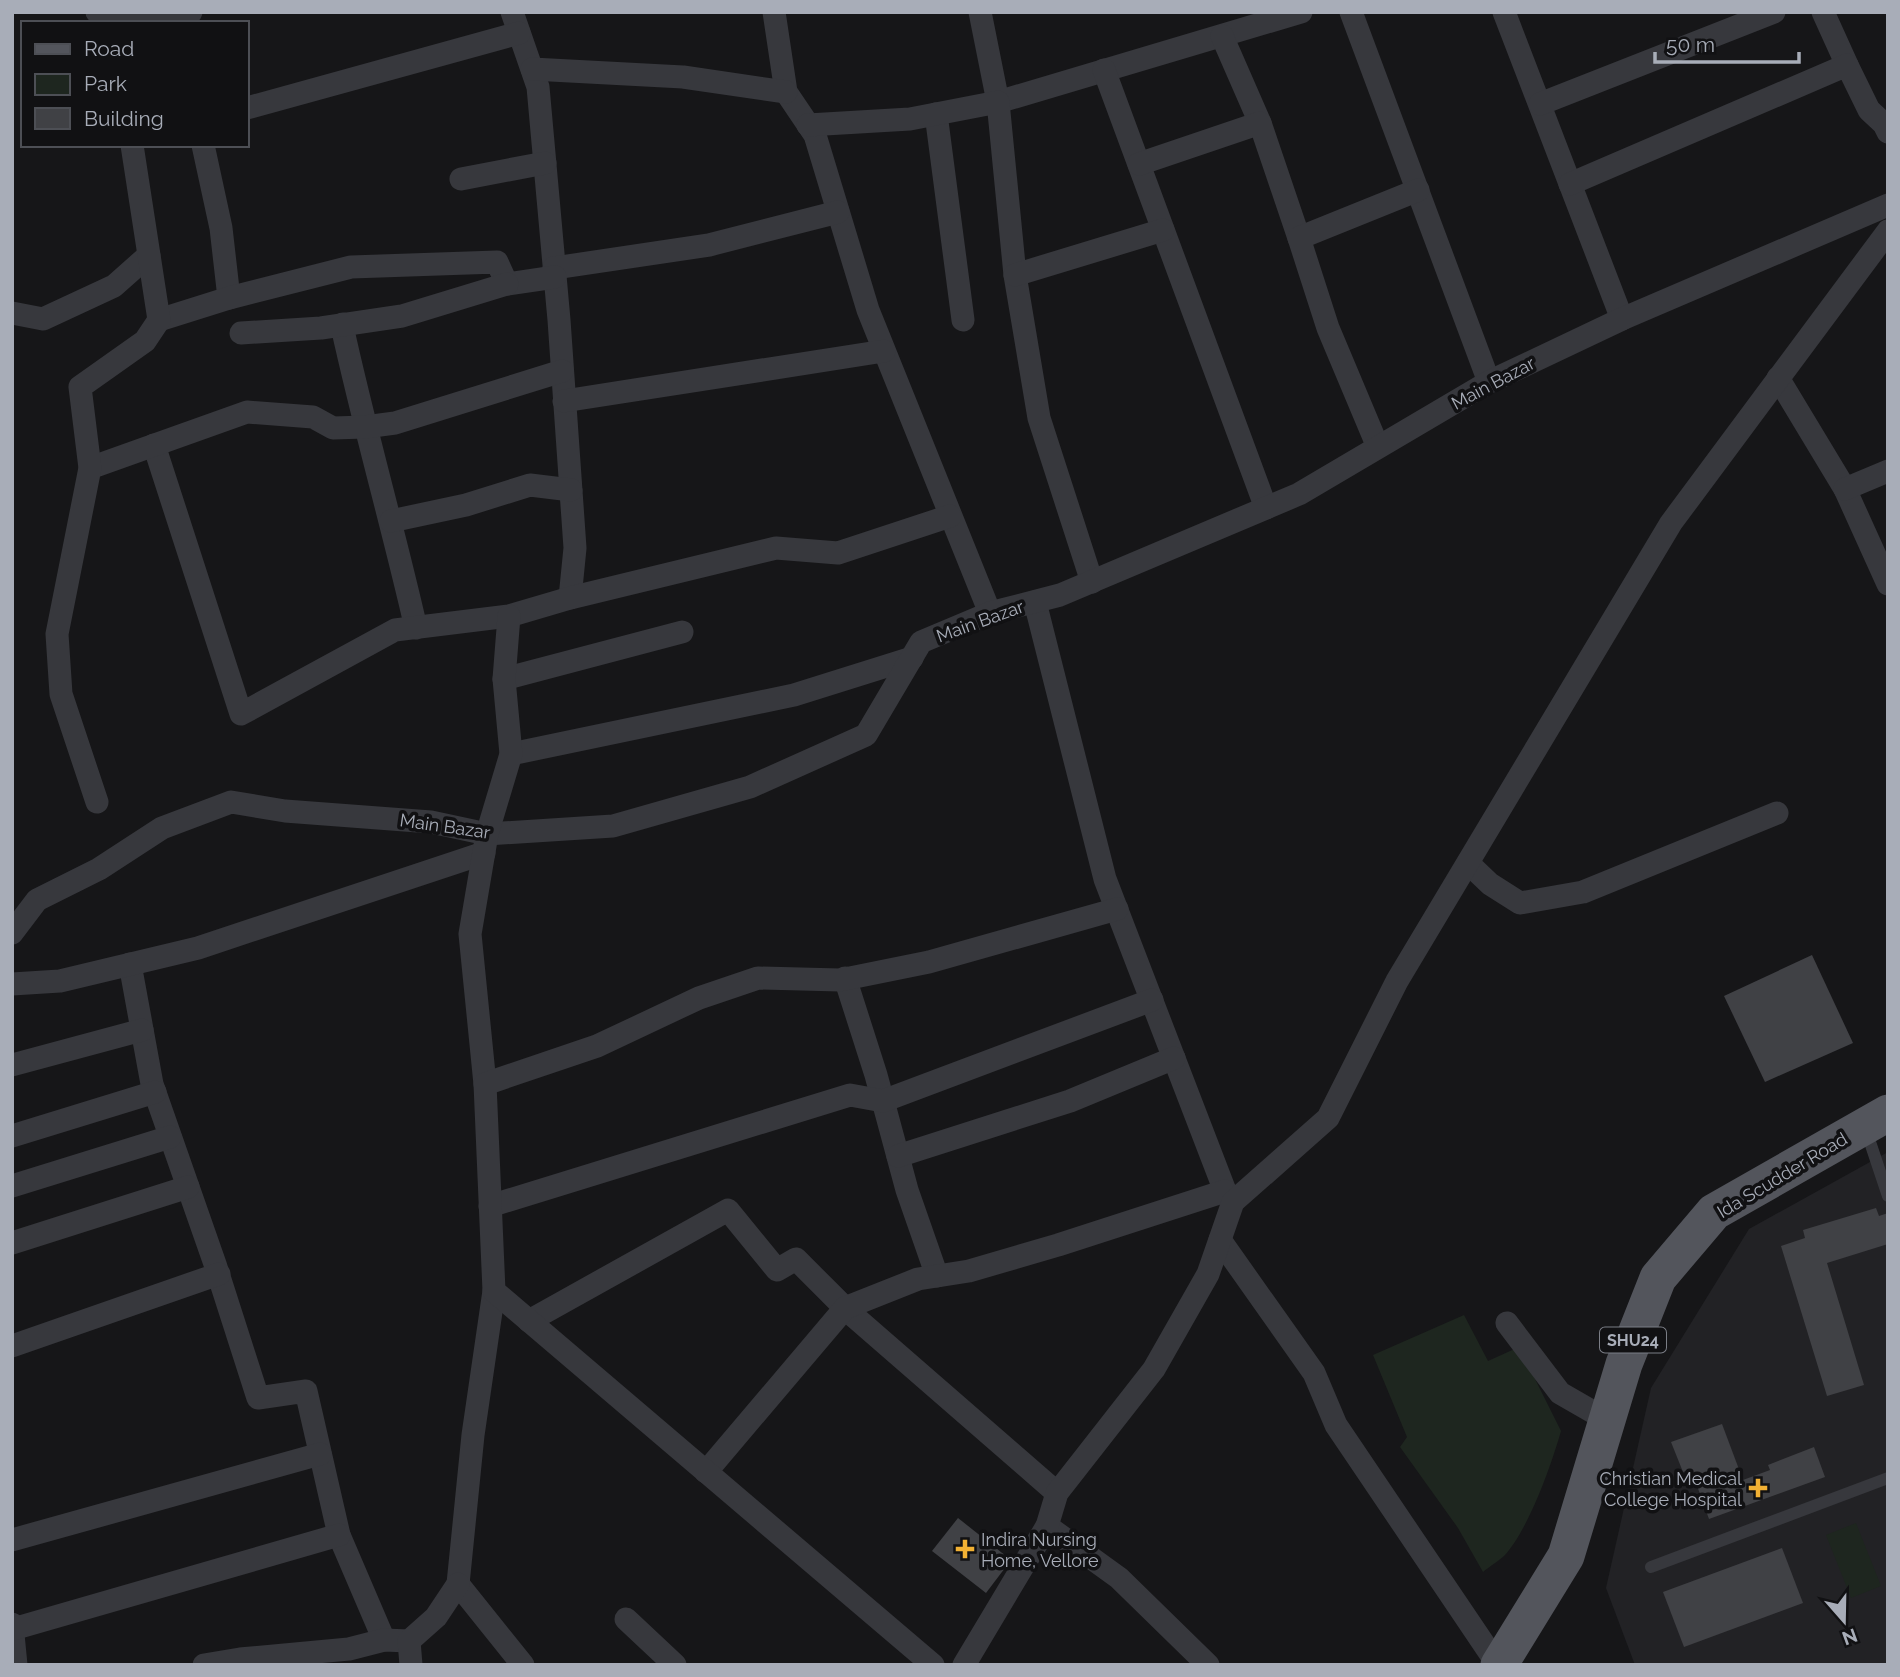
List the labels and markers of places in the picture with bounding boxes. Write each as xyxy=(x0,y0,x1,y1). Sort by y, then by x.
place label: Christian Medical College Hospital xyxy=(1599,1468,1742,1510)
marker: Christian Medical College Hospital xyxy=(1748,1478,1768,1498)
place label: Indira Nursing Home, Vellore xyxy=(981,1529,1099,1571)
marker: Indira Nursing Home, Vellore xyxy=(955,1539,975,1559)

